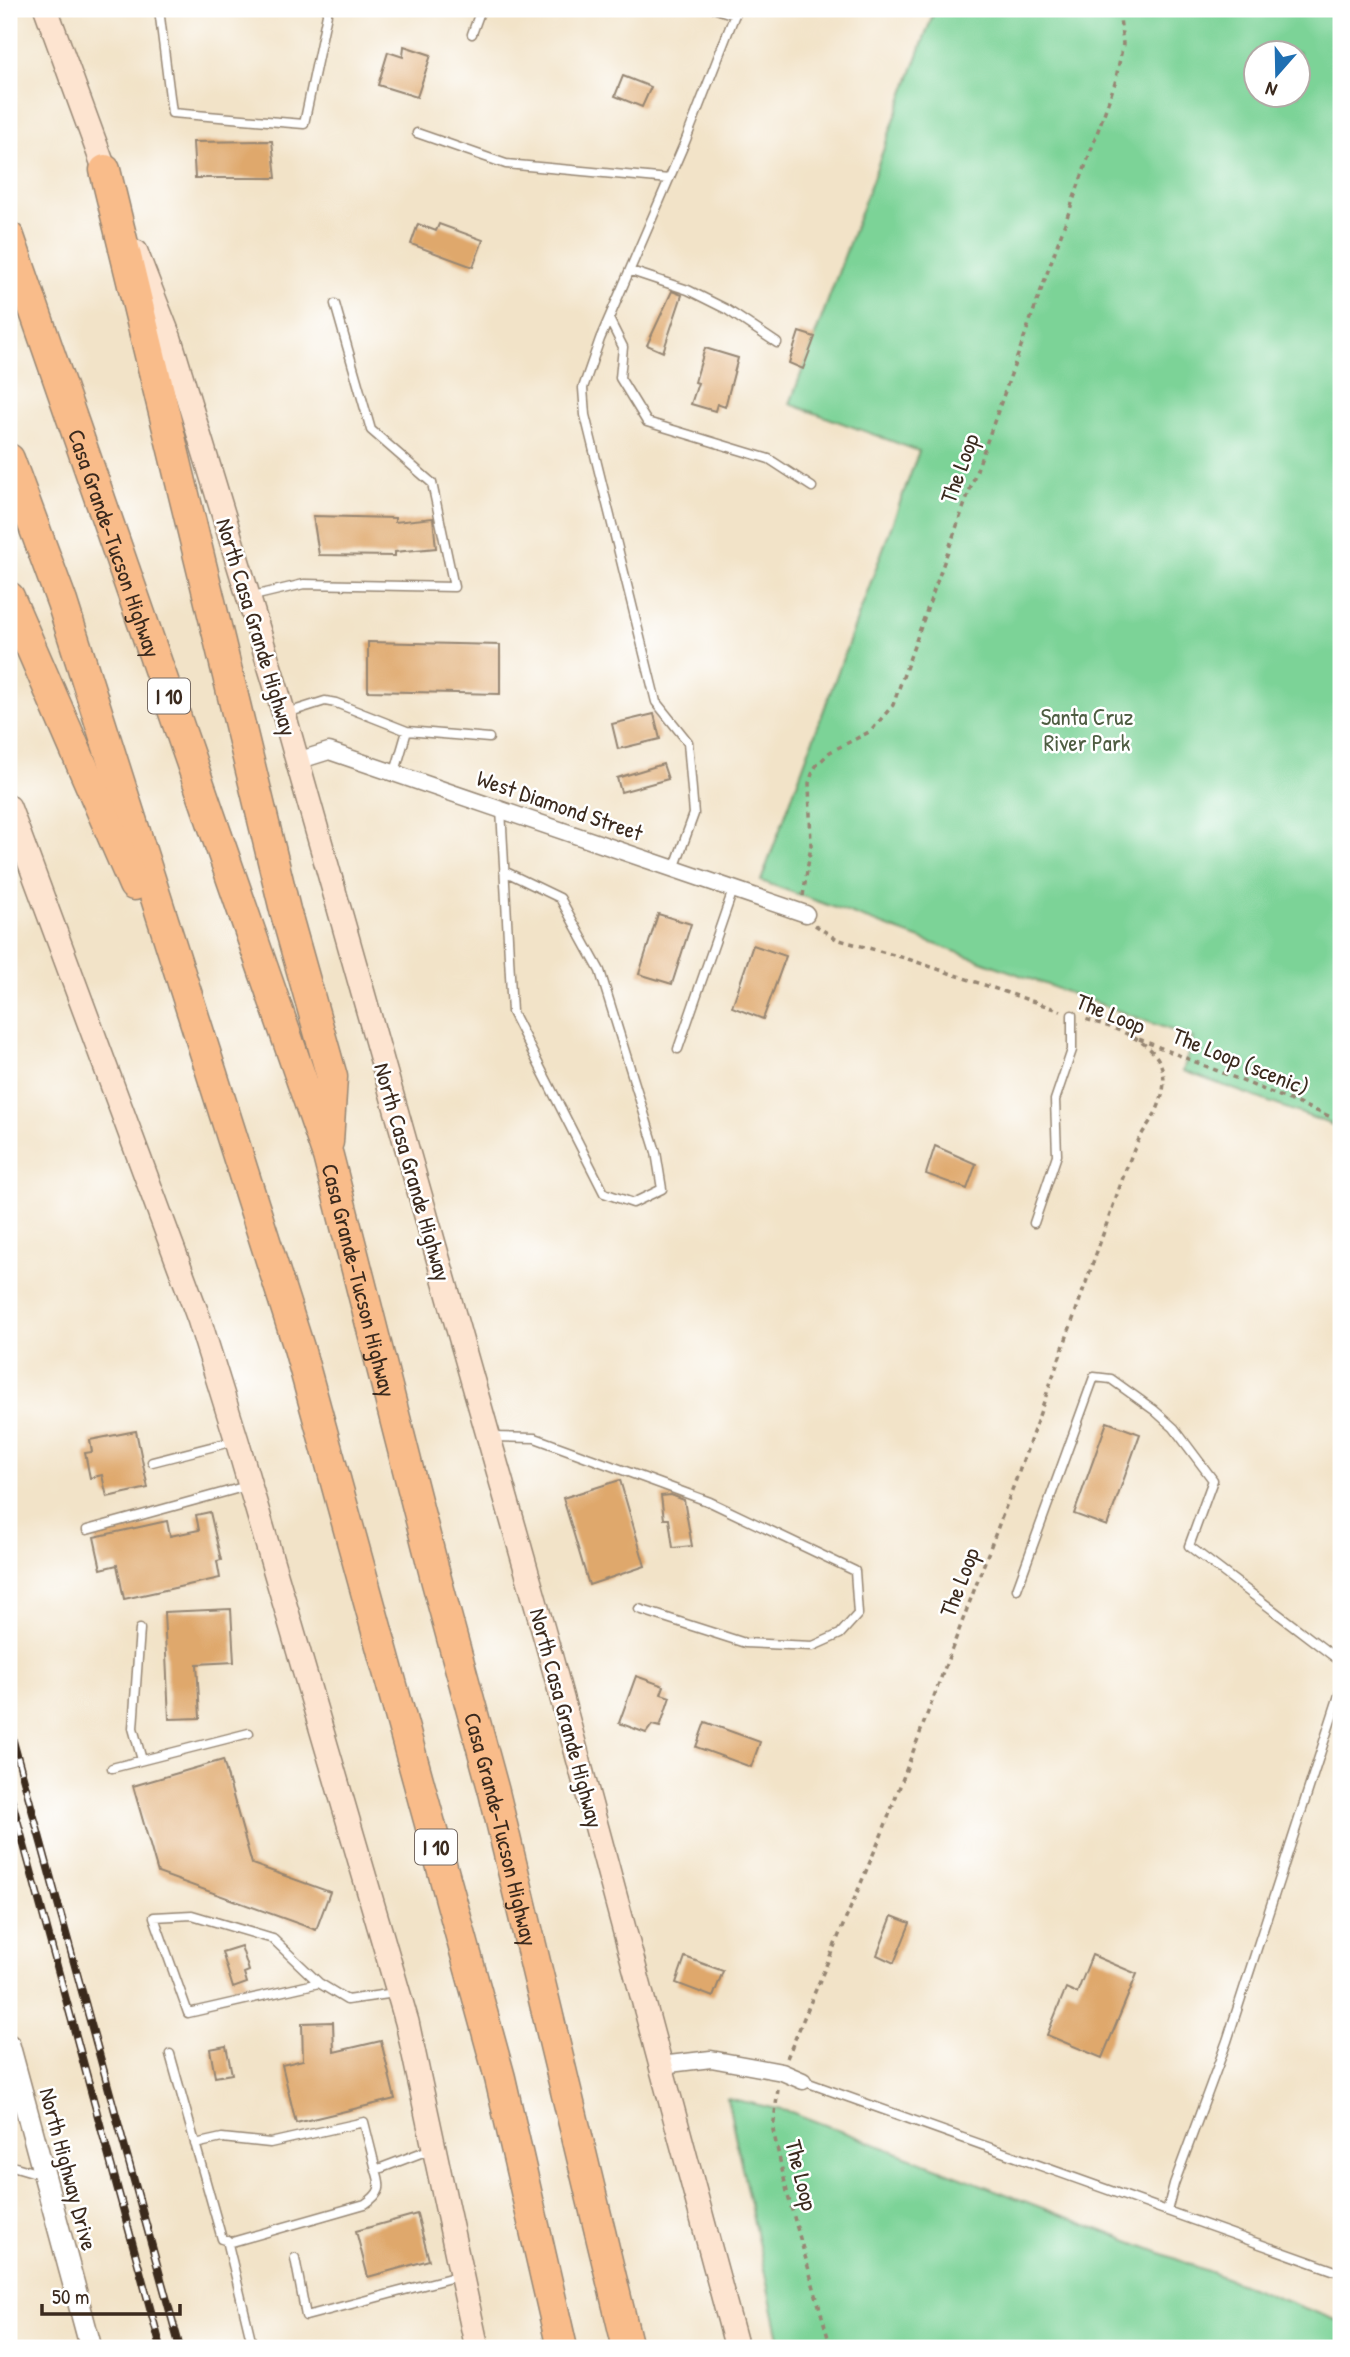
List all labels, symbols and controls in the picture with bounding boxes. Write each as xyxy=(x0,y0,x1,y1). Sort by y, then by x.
north arrow xyxy=(1242,38,1312,108)
text: N xyxy=(1262,76,1280,104)
street label: Casa Grande-Tucson Highway xyxy=(61,425,169,662)
street label: The Loop xyxy=(932,429,986,507)
street label: North Casa Grande Highway xyxy=(209,514,305,740)
road number: I 10 xyxy=(148,678,190,714)
park label: Santa Cruz River Park xyxy=(1041,701,1133,758)
street label: West Diamond Street xyxy=(473,762,648,848)
street label: The Loop xyxy=(1072,985,1150,1041)
street label: The Loop (scenic) xyxy=(1168,1020,1314,1102)
street label: North Casa Grande Highway xyxy=(367,1059,459,1285)
street label: Casa Grande-Tucson Highway xyxy=(315,1160,404,1400)
street label: The Loop xyxy=(932,1543,986,1621)
street label: North Casa Grande Highway xyxy=(523,1605,611,1831)
street label: Casa Grande-Tucson Highway xyxy=(458,1709,546,1949)
road number: I 10 xyxy=(415,1829,457,1864)
street label: North Highway Drive xyxy=(32,2084,106,2254)
street label: The Loop xyxy=(778,2136,826,2214)
scale bar xyxy=(42,2273,180,2317)
text: 50 m xyxy=(52,2282,89,2311)

